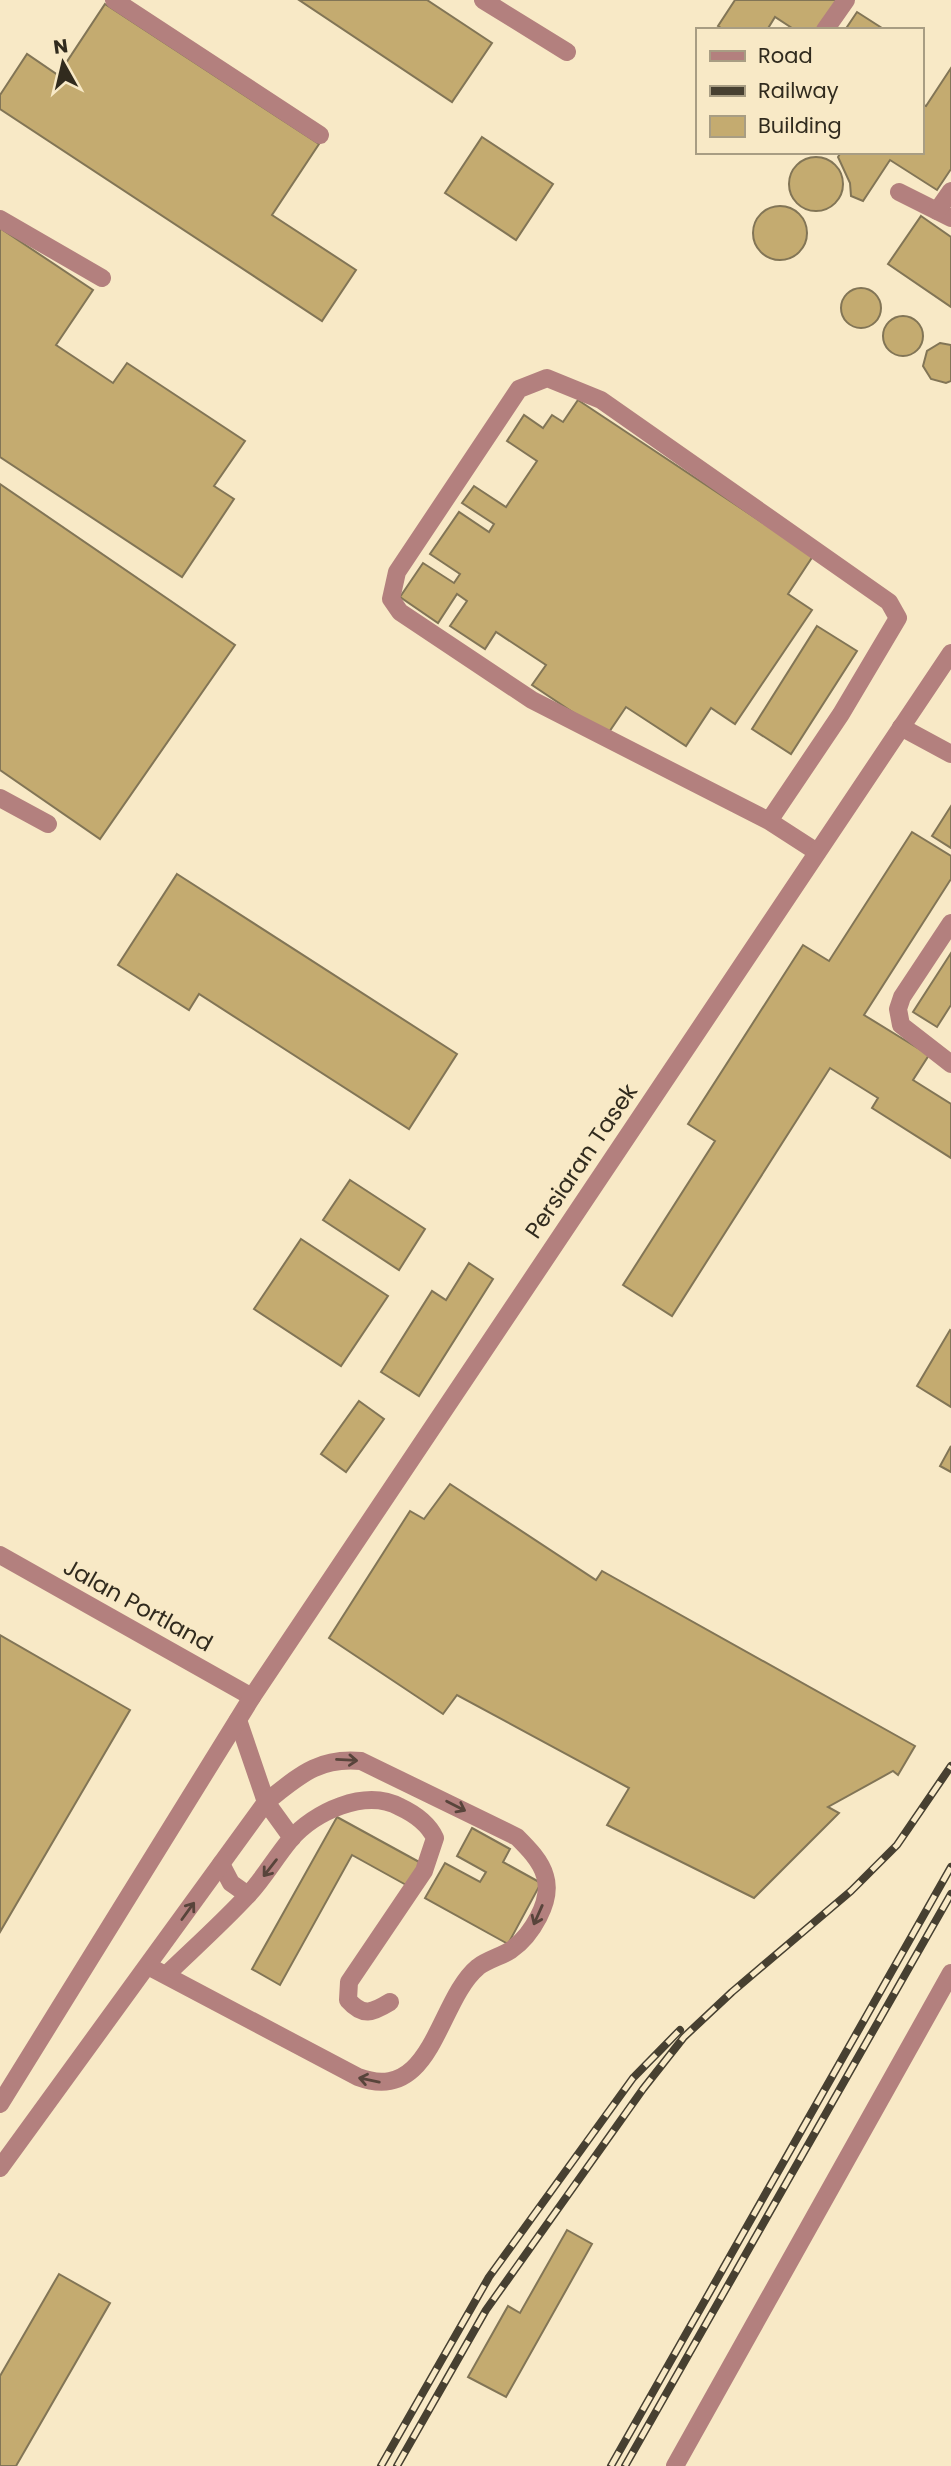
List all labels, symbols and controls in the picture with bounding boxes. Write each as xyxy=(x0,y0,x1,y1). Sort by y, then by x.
north arrow xyxy=(28,28,98,98)
legend xyxy=(696,28,923,154)
text: N xyxy=(52,32,70,61)
text: Road xyxy=(758,41,813,70)
text: Railway xyxy=(758,76,839,105)
text: Building xyxy=(758,111,842,140)
street label: Persiaran Tasek xyxy=(517,1077,645,1245)
street label: Jalan Portland xyxy=(58,1551,218,1659)
one-way arrow xyxy=(335,1754,357,1767)
one-way arrow xyxy=(445,1800,466,1814)
one-way arrow xyxy=(263,1858,278,1877)
one-way arrow xyxy=(181,1902,195,1921)
one-way arrow xyxy=(531,1904,544,1925)
one-way arrow xyxy=(359,2072,381,2085)

